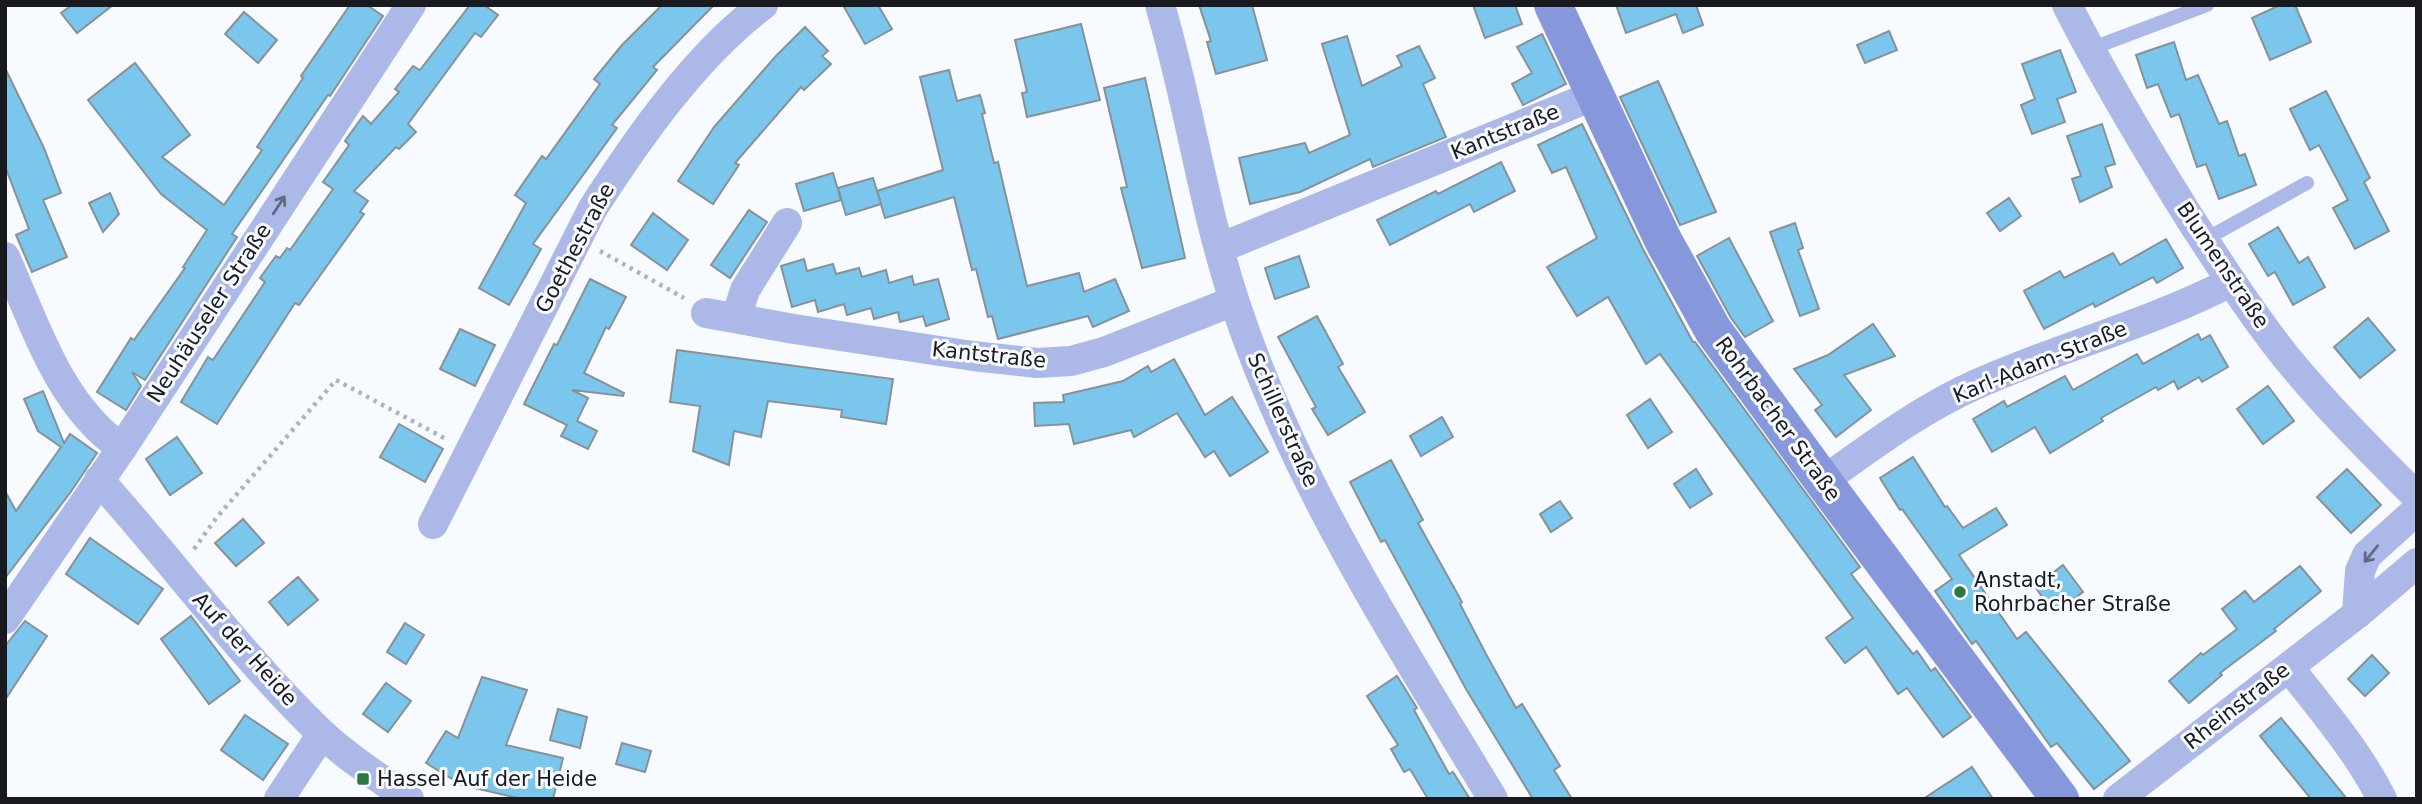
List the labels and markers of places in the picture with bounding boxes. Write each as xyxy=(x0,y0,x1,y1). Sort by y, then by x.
place label: Anstadt, Rohrbacher Straße xyxy=(1974,568,2171,616)
marker: Anstadt, Rohrbacher Straße xyxy=(1952,584,1968,600)
place label: Hassel Auf der Heide xyxy=(377,767,597,791)
marker: Hassel Auf der Heide xyxy=(355,771,371,787)

